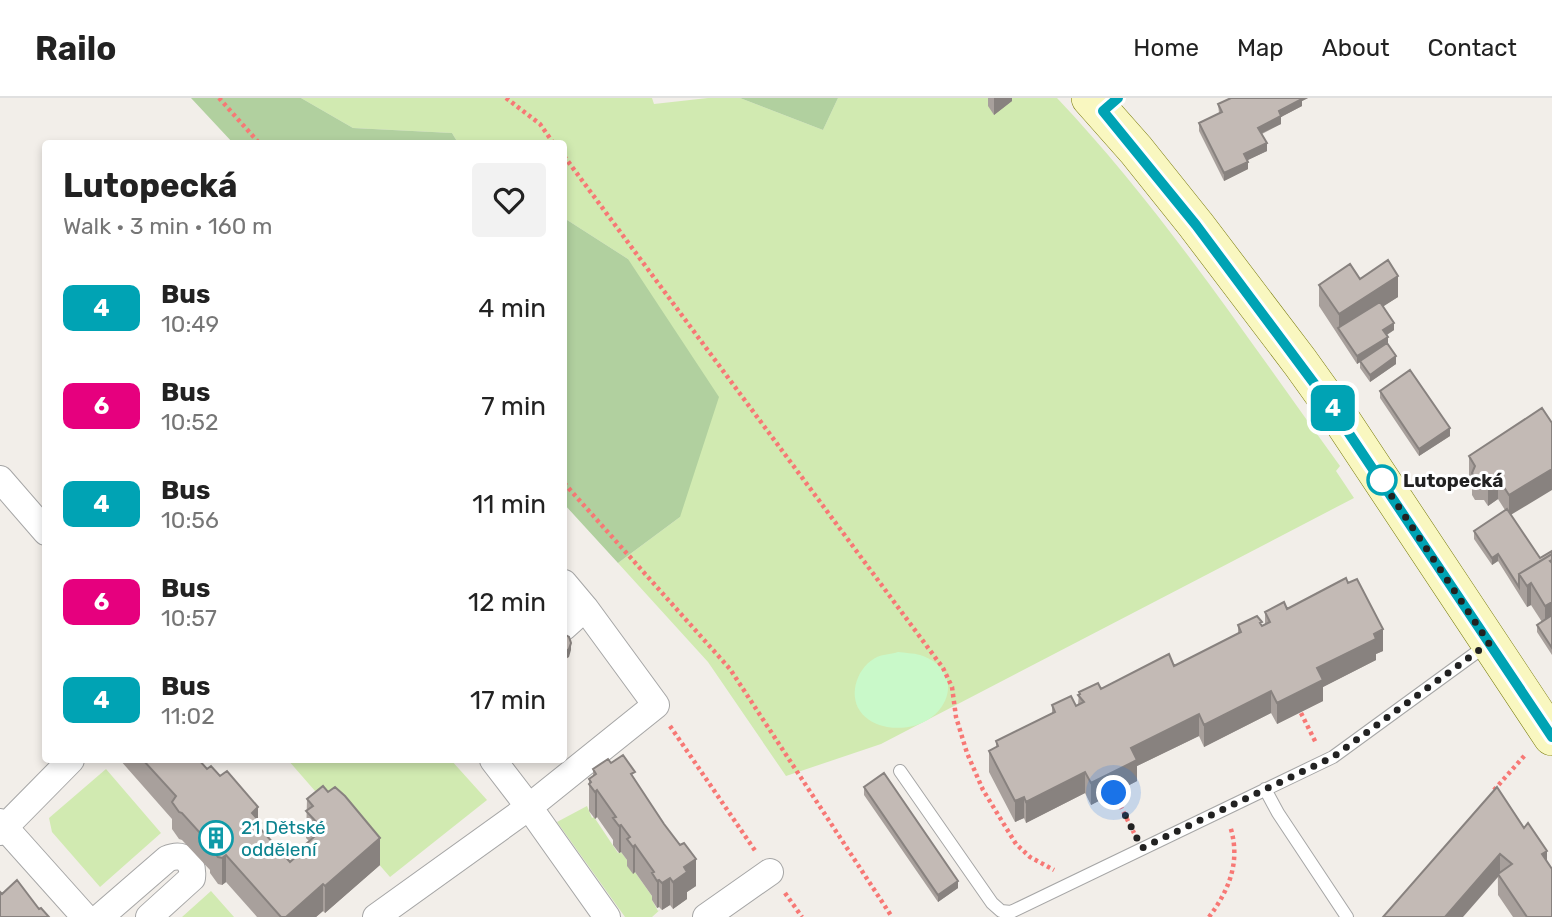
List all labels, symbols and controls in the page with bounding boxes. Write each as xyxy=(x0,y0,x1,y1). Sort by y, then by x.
text: Railo xyxy=(35,29,116,68)
text: Home xyxy=(1133,34,1199,62)
text: Map xyxy=(1237,34,1284,62)
text: About xyxy=(1322,34,1390,62)
text: Contact xyxy=(1428,34,1517,62)
button: heart xyxy=(472,163,546,237)
text: Lutopecká xyxy=(63,166,238,205)
text: Walk · 3 min · 160 m xyxy=(63,212,272,240)
text: Bus xyxy=(161,279,210,310)
text: 4 min xyxy=(478,293,546,324)
text: 4 xyxy=(93,294,110,322)
text: 10:49 xyxy=(161,310,219,338)
text: Bus xyxy=(161,377,210,408)
line badge: 4 xyxy=(1310,385,1356,431)
text: 7 min xyxy=(481,391,546,422)
text: 6 xyxy=(94,392,109,420)
text: 4 xyxy=(1325,394,1341,422)
text: 10:52 xyxy=(161,408,219,436)
marker: Lutopecká xyxy=(1367,465,1397,495)
place label: Lutopecká xyxy=(1403,469,1503,492)
text: Bus xyxy=(161,475,210,506)
text: 11 min xyxy=(472,489,546,520)
text: 4 xyxy=(93,490,110,518)
text: 10:56 xyxy=(161,506,219,534)
text: Bus xyxy=(161,573,210,604)
text: 12 min xyxy=(468,587,546,618)
text: 6 xyxy=(94,588,109,616)
text: 10:57 xyxy=(161,604,217,632)
text: Bus xyxy=(161,671,210,702)
text: 17 min xyxy=(470,685,546,716)
text: 4 xyxy=(93,686,110,714)
text: 11:02 xyxy=(161,702,215,730)
your location xyxy=(1096,775,1131,810)
place label: 21 Dětské oddělení xyxy=(241,816,326,861)
building icon: 21 Dětské oddělení xyxy=(197,819,235,857)

